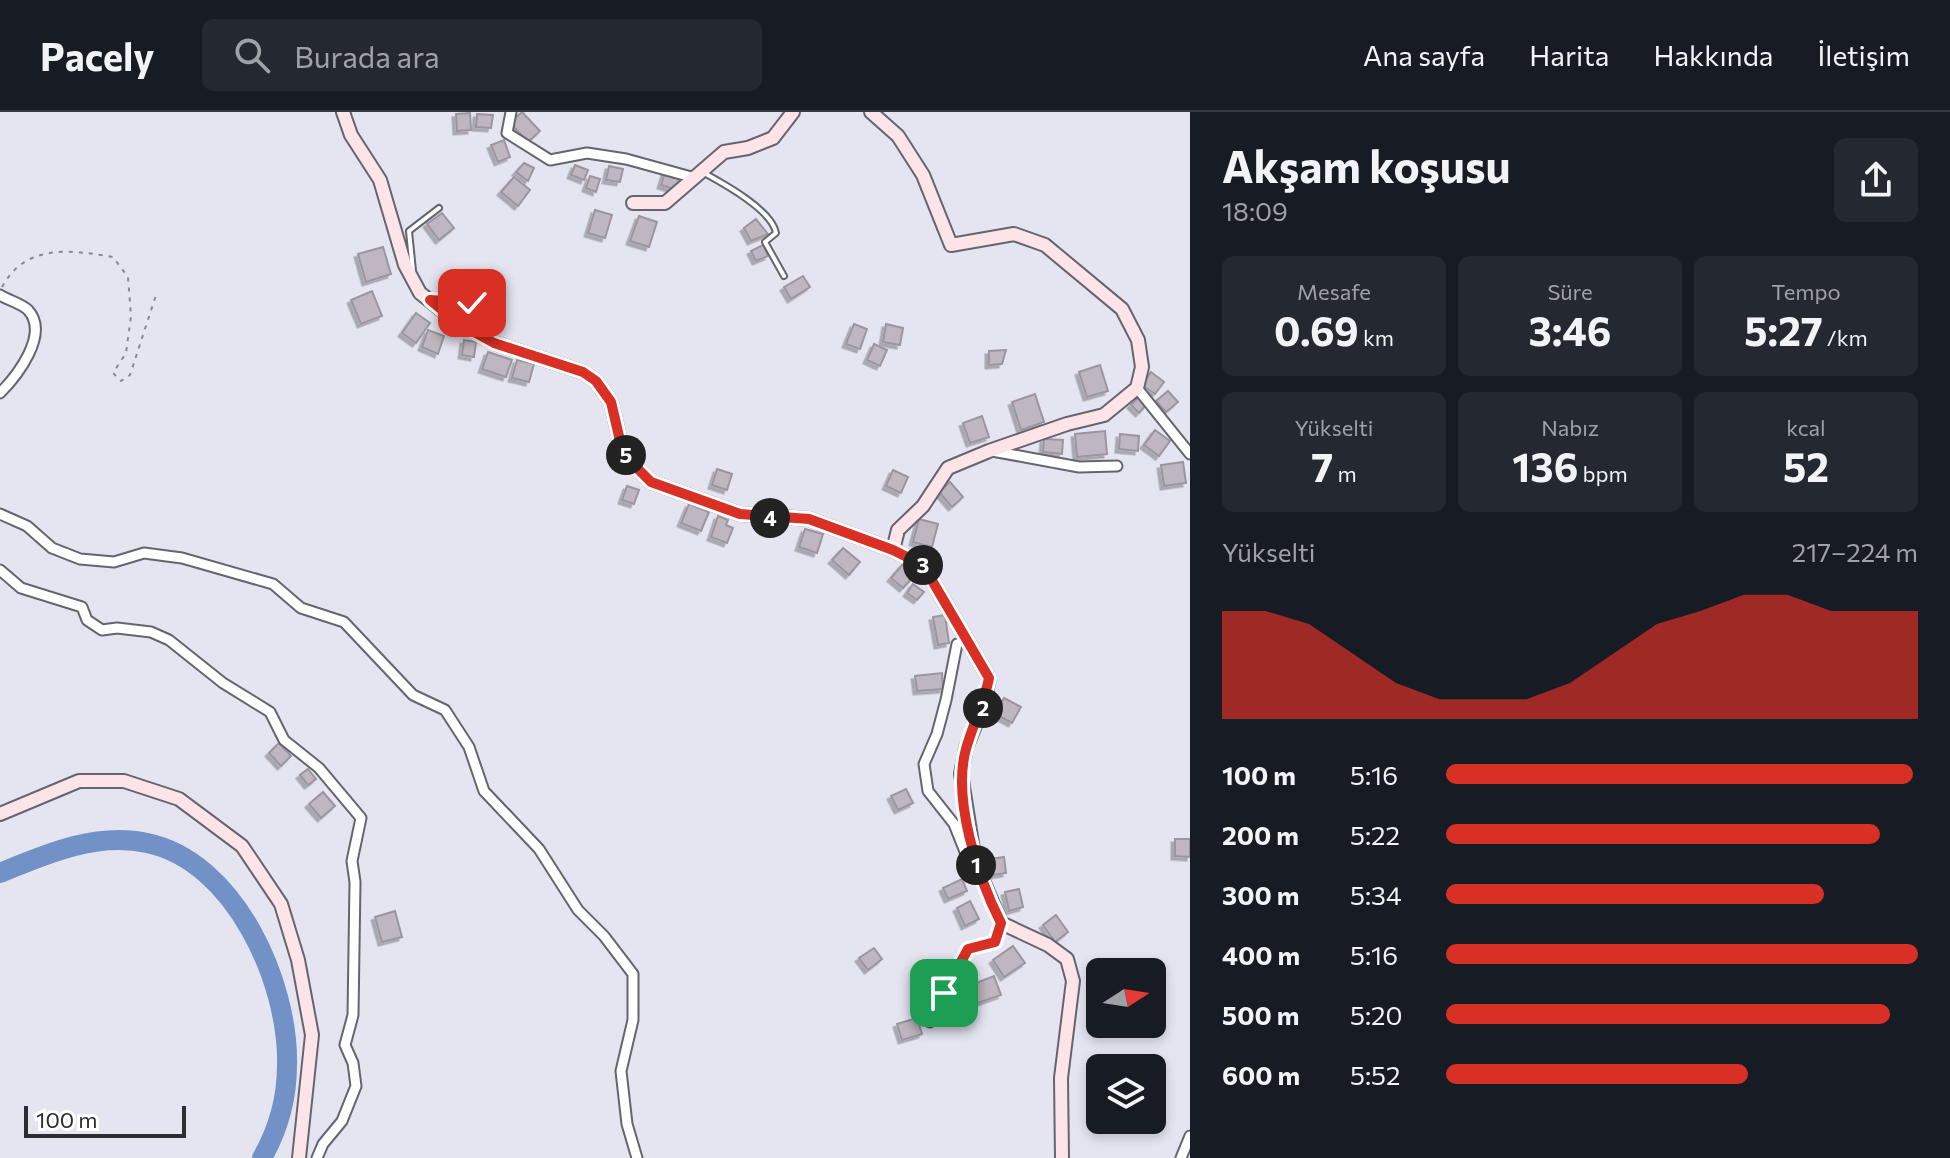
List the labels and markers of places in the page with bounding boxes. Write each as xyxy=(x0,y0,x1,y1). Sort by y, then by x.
pin xyxy=(438,269,506,337)
pin: 5 xyxy=(606,435,646,475)
pin: 4 xyxy=(750,498,790,538)
pin: 3 xyxy=(903,545,943,585)
pin: 2 xyxy=(963,688,1003,728)
pin: 1 xyxy=(956,845,996,885)
pin xyxy=(910,959,978,1027)

